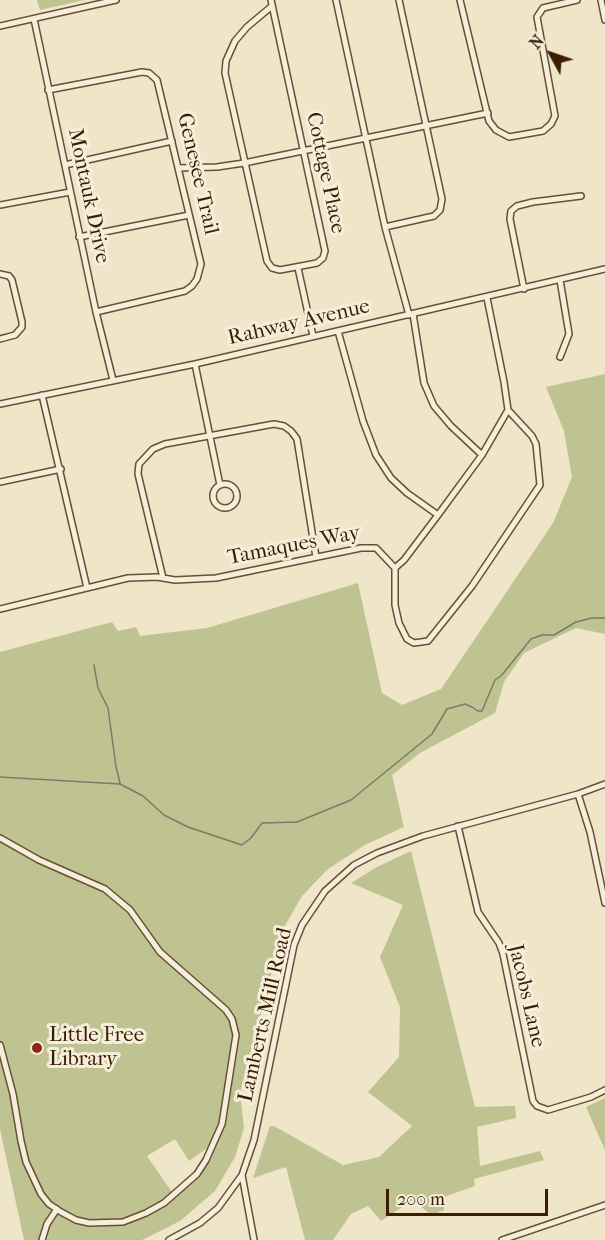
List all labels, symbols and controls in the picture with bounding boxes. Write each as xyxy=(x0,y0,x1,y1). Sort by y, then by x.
north arrow xyxy=(521,24,581,84)
text: N xyxy=(526,31,548,53)
street label: Cottage Place xyxy=(300,110,350,236)
street label: Genesee Trail xyxy=(171,111,223,237)
street label: Montauk Drive xyxy=(61,126,115,266)
street label: Rahway Avenue xyxy=(226,294,372,352)
street label: Tamaques Way xyxy=(226,521,362,571)
street label: Lamberts Mill Road xyxy=(234,925,298,1105)
street label: Jacobs Lane xyxy=(502,942,550,1050)
place label: Little Free Library xyxy=(49,1023,144,1073)
marker: Little Free Library xyxy=(30,1041,44,1055)
scale bar xyxy=(389,1177,551,1215)
text: 200 m xyxy=(397,1189,445,1210)

